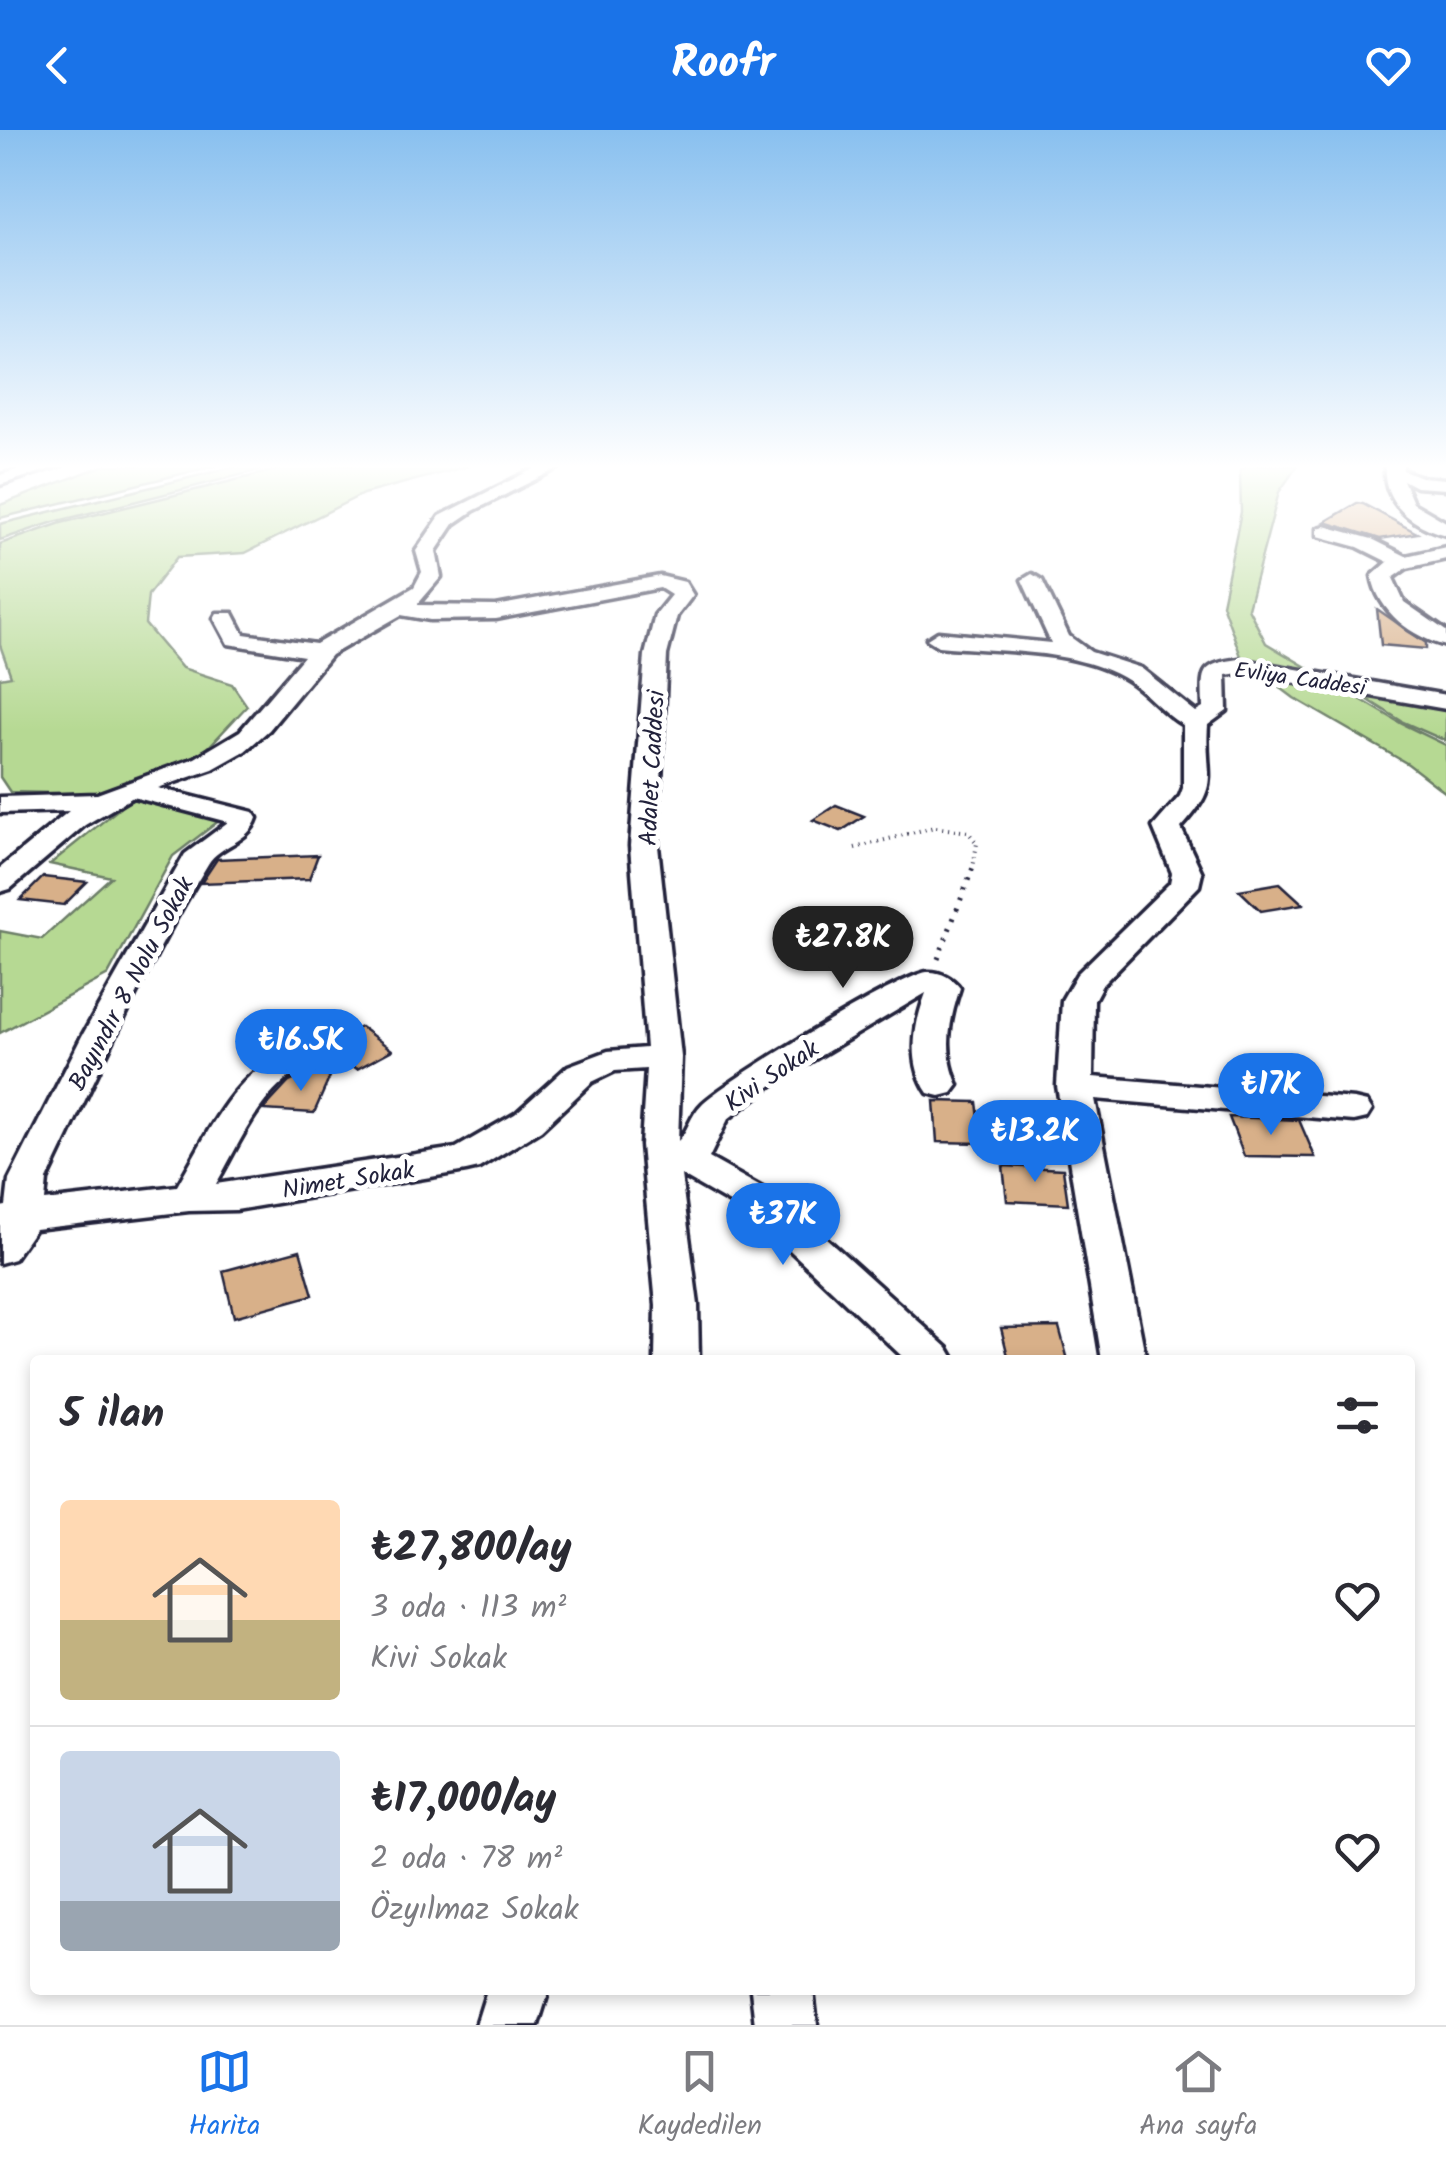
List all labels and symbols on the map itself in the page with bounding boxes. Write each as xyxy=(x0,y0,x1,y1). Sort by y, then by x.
street label: Evliya Caddesi xyxy=(1232,654,1368,707)
street label: Adalet Caddesi xyxy=(629,688,677,847)
street label: Bayındır 8 Nolu Sokak xyxy=(58,869,205,1098)
pin: ₺27.8K xyxy=(762,906,924,991)
pin: ₺16.5K xyxy=(220,1009,382,1094)
street label: Kivi Sokak xyxy=(717,1030,828,1123)
pin: ₺17K xyxy=(1212,1053,1330,1138)
pin: ₺13.2K xyxy=(954,1100,1116,1185)
street label: Nimet Sokak xyxy=(279,1151,418,1211)
pin: ₺37K xyxy=(724,1183,842,1268)

